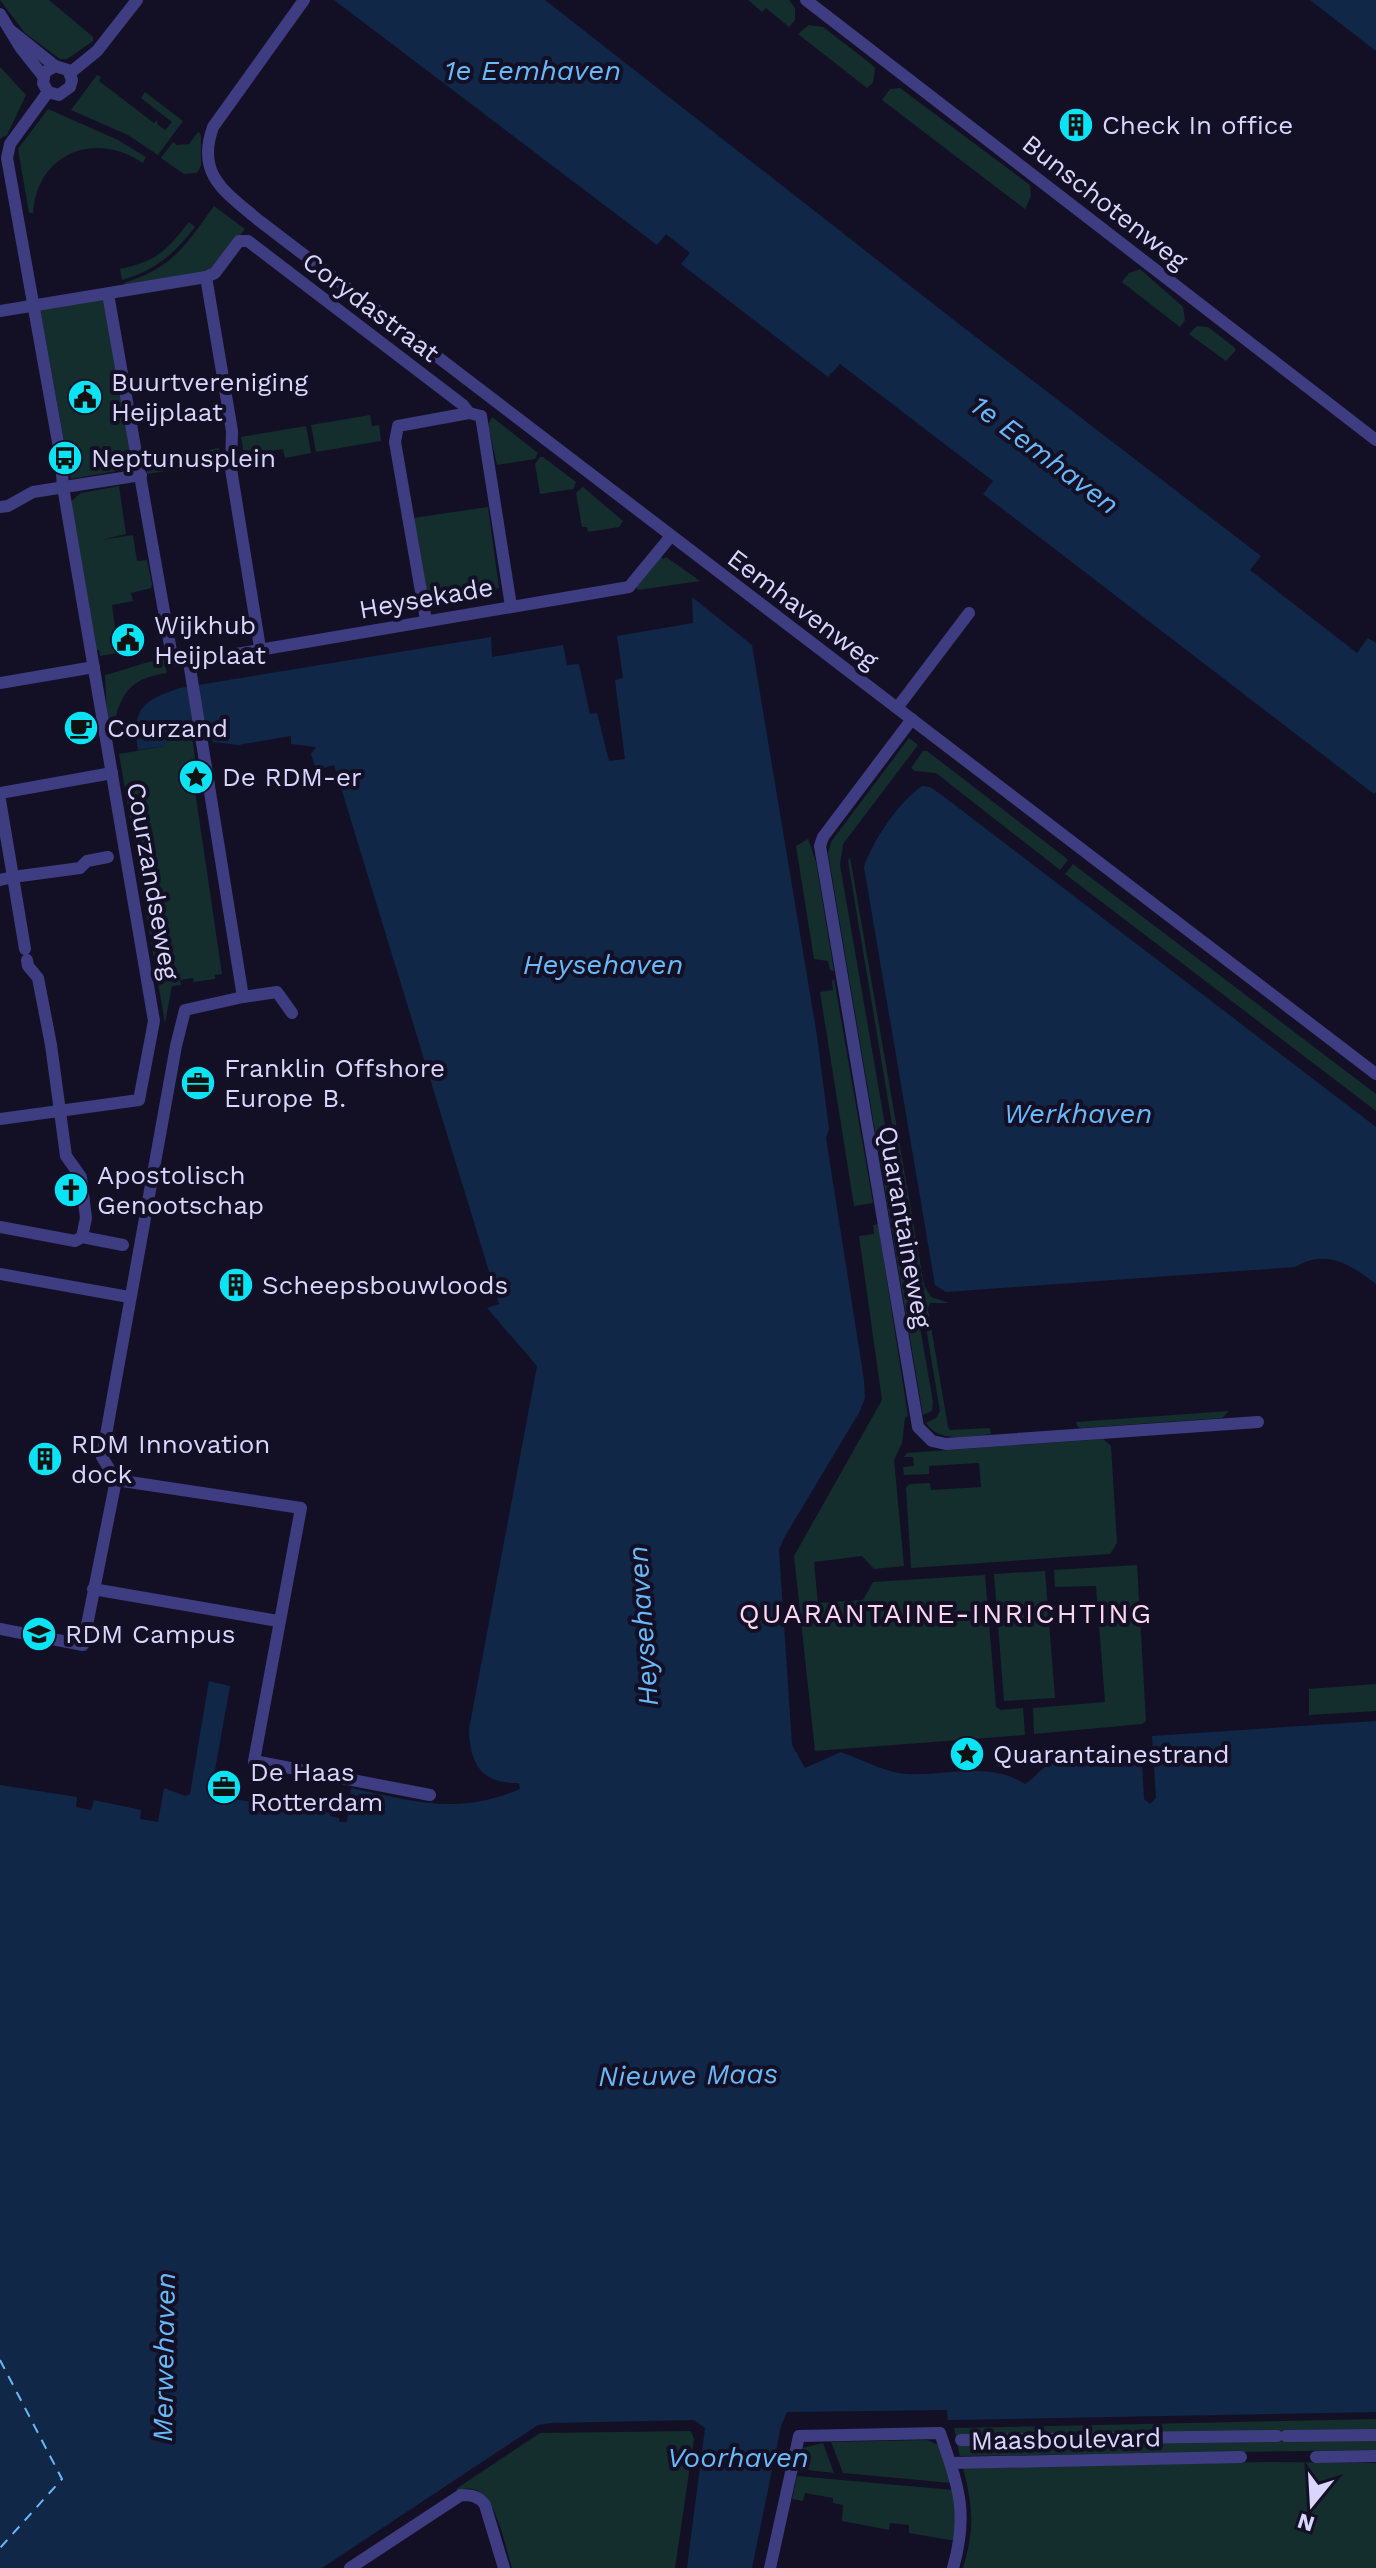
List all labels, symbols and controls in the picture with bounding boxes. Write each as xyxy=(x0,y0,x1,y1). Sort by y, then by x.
water label: 1e Eemhaven xyxy=(445,54,621,87)
building icon: Check In office xyxy=(1057,106,1095,144)
place label: Check In office xyxy=(1102,110,1293,140)
street label: Bunschotenweg xyxy=(1017,128,1193,276)
street label: Corydastraat xyxy=(297,246,445,368)
place label: Buurtvereniging Heijplaat xyxy=(111,367,308,427)
public building icon: Buurtvereniging Heijplaat xyxy=(66,378,104,416)
water label: 1e Eemhaven xyxy=(965,389,1125,521)
bus stop icon: Neptunusplein xyxy=(46,439,84,477)
place label: Neptunusplein xyxy=(91,443,276,473)
street label: Eemhavenweg xyxy=(722,543,884,675)
street label: Heysekade xyxy=(357,571,495,625)
place label: Wijkhub Heijplaat xyxy=(154,610,266,670)
public building icon: Wijkhub Heijplaat xyxy=(109,621,147,659)
cafe icon: Courzand xyxy=(62,709,100,747)
place label: Courzand xyxy=(107,713,228,743)
place icon: De RDM-er xyxy=(177,758,215,796)
place label: De RDM-er xyxy=(222,762,362,792)
street label: Courzandseweg xyxy=(121,780,185,982)
water label: Heysehaven xyxy=(523,948,683,981)
place label: Franklin Offshore Europe B. xyxy=(224,1053,445,1113)
office icon: Franklin Offshore Europe B. xyxy=(179,1064,217,1102)
water label: Werkhaven xyxy=(1004,1097,1152,1130)
street label: Quarantaineweg xyxy=(872,1124,938,1330)
place label: Apostolisch Genootschap xyxy=(97,1160,264,1220)
church icon: Apostolisch Genootschap xyxy=(52,1171,90,1209)
building icon: Scheepsbouwloods xyxy=(217,1266,255,1304)
place label: Scheepsbouwloods xyxy=(262,1270,508,1300)
place label: RDM Innovation dock xyxy=(71,1429,270,1489)
building icon: RDM Innovation dock xyxy=(26,1440,64,1478)
water label: Heysehaven xyxy=(621,1545,665,1707)
district label: QUARANTAINE-INRICHTING xyxy=(739,1597,1153,1630)
school or university icon: RDM Campus xyxy=(20,1615,58,1653)
place label: RDM Campus xyxy=(65,1619,235,1649)
place icon: Quarantainestrand xyxy=(948,1735,986,1773)
place label: Quarantainestrand xyxy=(993,1739,1230,1769)
place label: De Haas Rotterdam xyxy=(250,1757,383,1817)
office icon: De Haas Rotterdam xyxy=(205,1768,243,1806)
water label: Nieuwe Maas xyxy=(598,2057,778,2093)
water label: Merwehaven xyxy=(146,2272,182,2442)
street label: Maasboulevard xyxy=(971,2422,1161,2456)
water label: Voorhaven xyxy=(667,2441,809,2474)
north arrow xyxy=(1272,2464,1352,2544)
text: N xyxy=(1294,2508,1318,2537)

